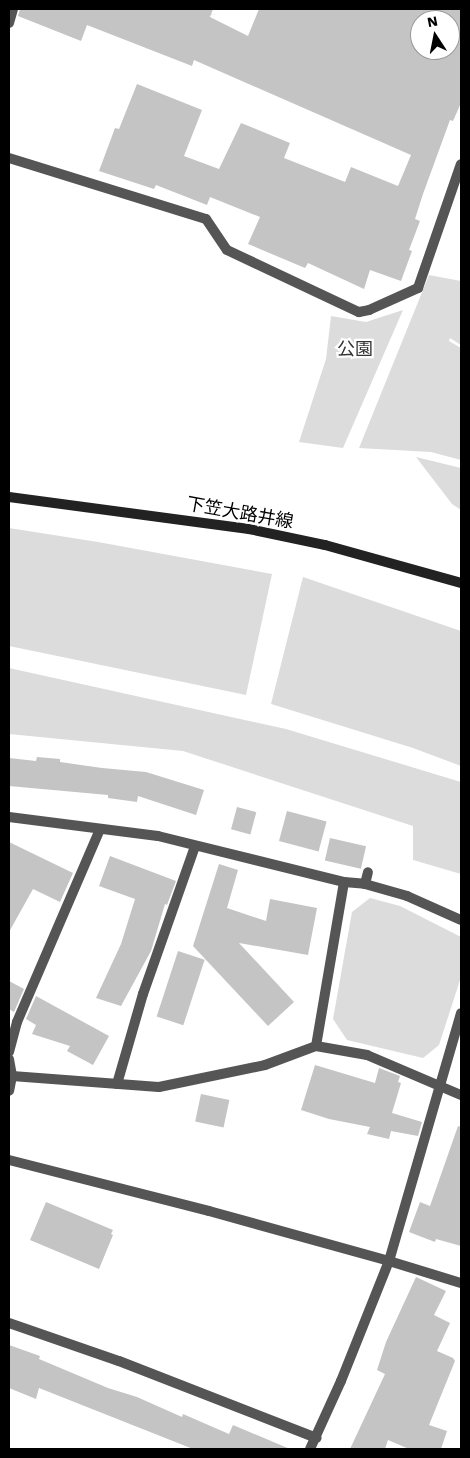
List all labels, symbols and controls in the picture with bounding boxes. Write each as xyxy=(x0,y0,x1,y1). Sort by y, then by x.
north arrow xyxy=(410,10,460,60)
text: N xyxy=(426,12,439,30)
park label: 公園 xyxy=(337,338,373,360)
street label: 下笠大路井線 xyxy=(185,493,295,533)

